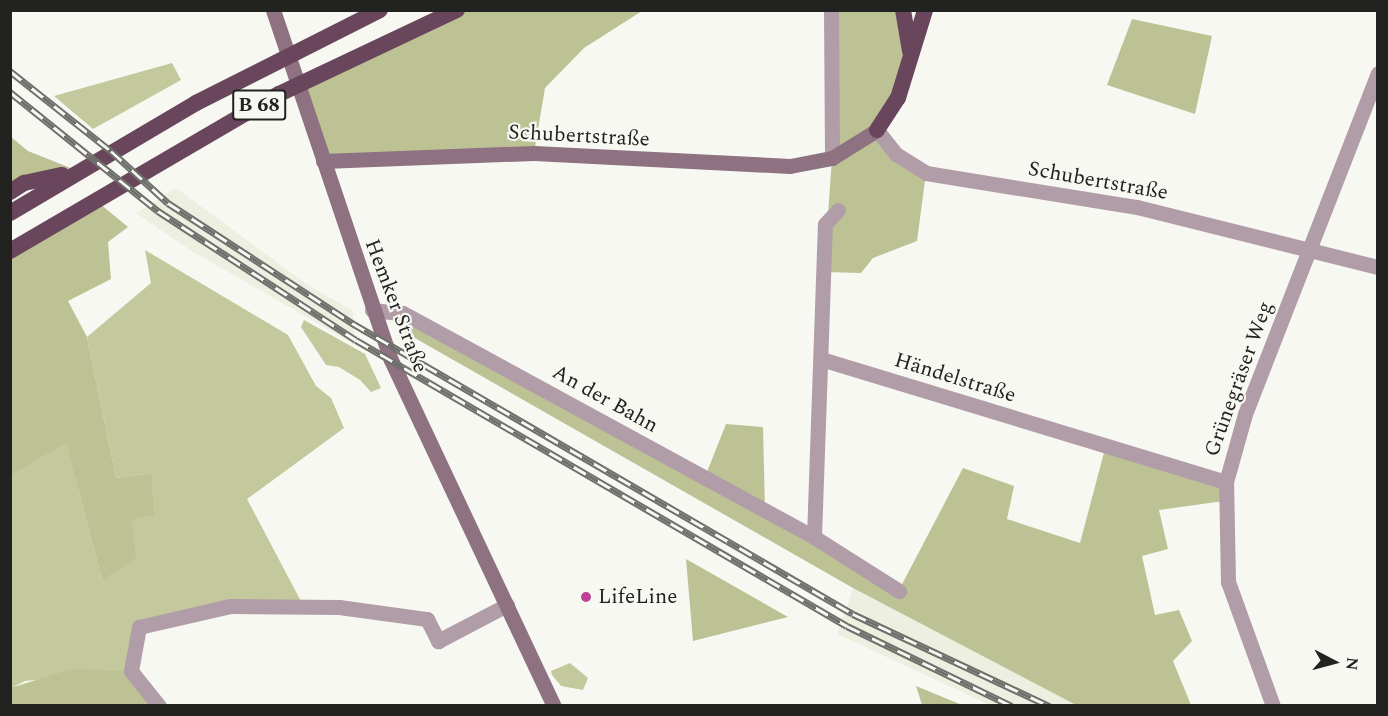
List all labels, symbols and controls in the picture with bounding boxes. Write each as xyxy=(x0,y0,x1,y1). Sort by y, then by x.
road number: B 68 xyxy=(232,88,286,122)
street label: Schubertstraße xyxy=(508,120,650,152)
street label: Schubertstraße xyxy=(1026,156,1170,206)
street label: Hemker Straße xyxy=(359,236,433,376)
street label: Grünegräser Weg xyxy=(1199,298,1279,460)
street label: Händelstraße xyxy=(891,348,1019,408)
street label: An der Bahn xyxy=(548,360,662,438)
place label: LifeLine xyxy=(598,584,677,610)
marker: LifeLine xyxy=(579,590,593,604)
north arrow xyxy=(1304,632,1364,692)
text: N xyxy=(1339,656,1365,672)

